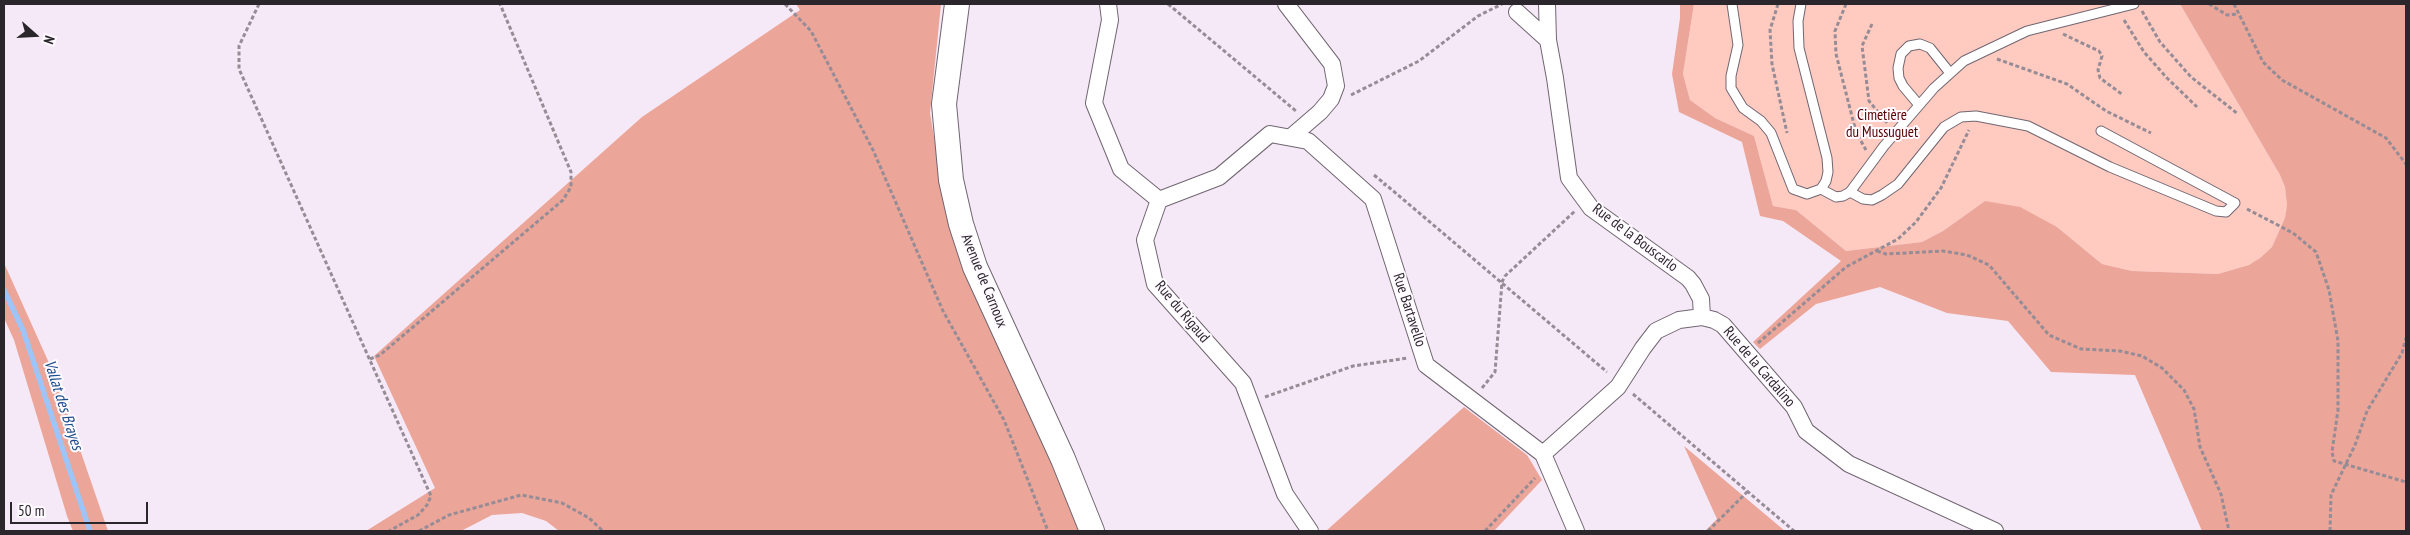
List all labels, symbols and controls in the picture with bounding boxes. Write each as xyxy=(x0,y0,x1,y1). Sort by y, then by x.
north arrow xyxy=(10,10,60,60)
text: N xyxy=(39,33,59,46)
park label: Cimetière du Mussuguet xyxy=(1846,107,1918,142)
street label: Rue de la Bouscarlo xyxy=(1589,200,1681,276)
street label: Avenue de Carnoux xyxy=(957,231,1011,331)
street label: Rue Bartavello xyxy=(1389,271,1429,349)
street label: Rue du Rigaud xyxy=(1151,277,1213,347)
street label: Rue de la Cardalino xyxy=(1719,323,1799,411)
water label: Vallat des Brayes xyxy=(39,358,87,452)
scale bar xyxy=(12,492,150,524)
text: 50 m xyxy=(18,501,44,520)

